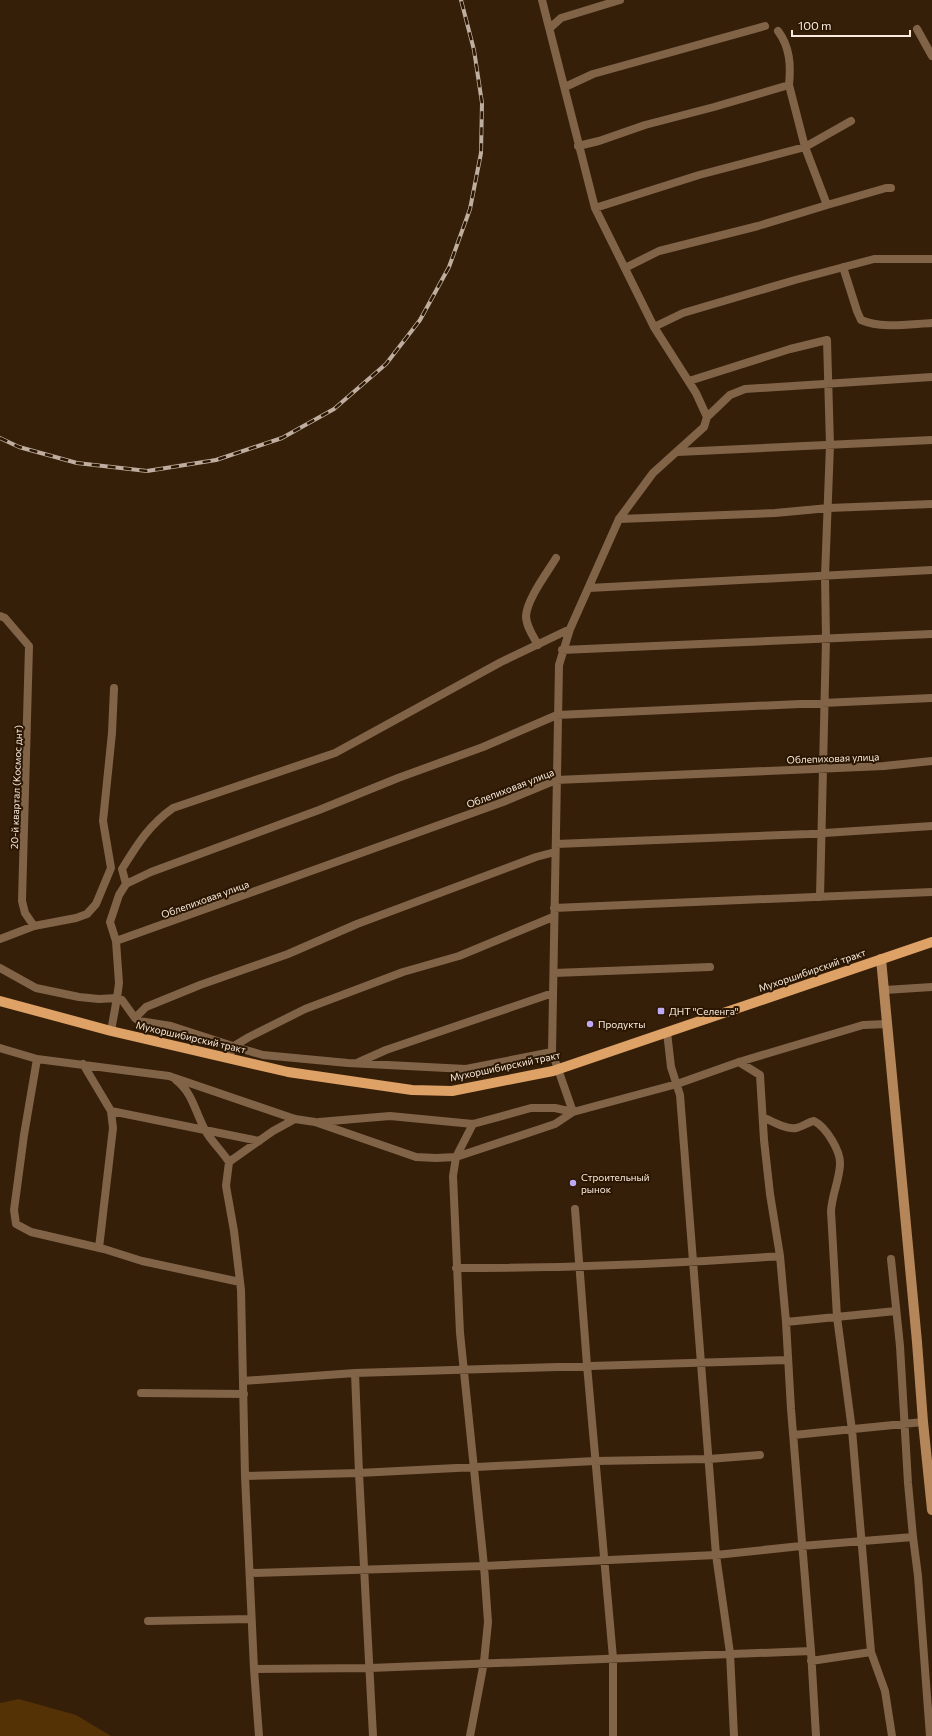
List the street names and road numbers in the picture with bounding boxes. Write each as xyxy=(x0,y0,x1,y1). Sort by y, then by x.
street label: 20-й квартал (Космос днт) xyxy=(8,725,24,849)
street label: Облепиховая улица xyxy=(786,750,880,766)
street label: Облепиховая улица xyxy=(465,766,555,810)
street label: Облепиховая улица xyxy=(159,878,251,920)
street label: Мухоршибирский тракт xyxy=(757,946,867,994)
street label: Мухоршибирский тракт xyxy=(135,1019,247,1056)
street label: Мухоршибирский тракт xyxy=(449,1048,562,1084)

